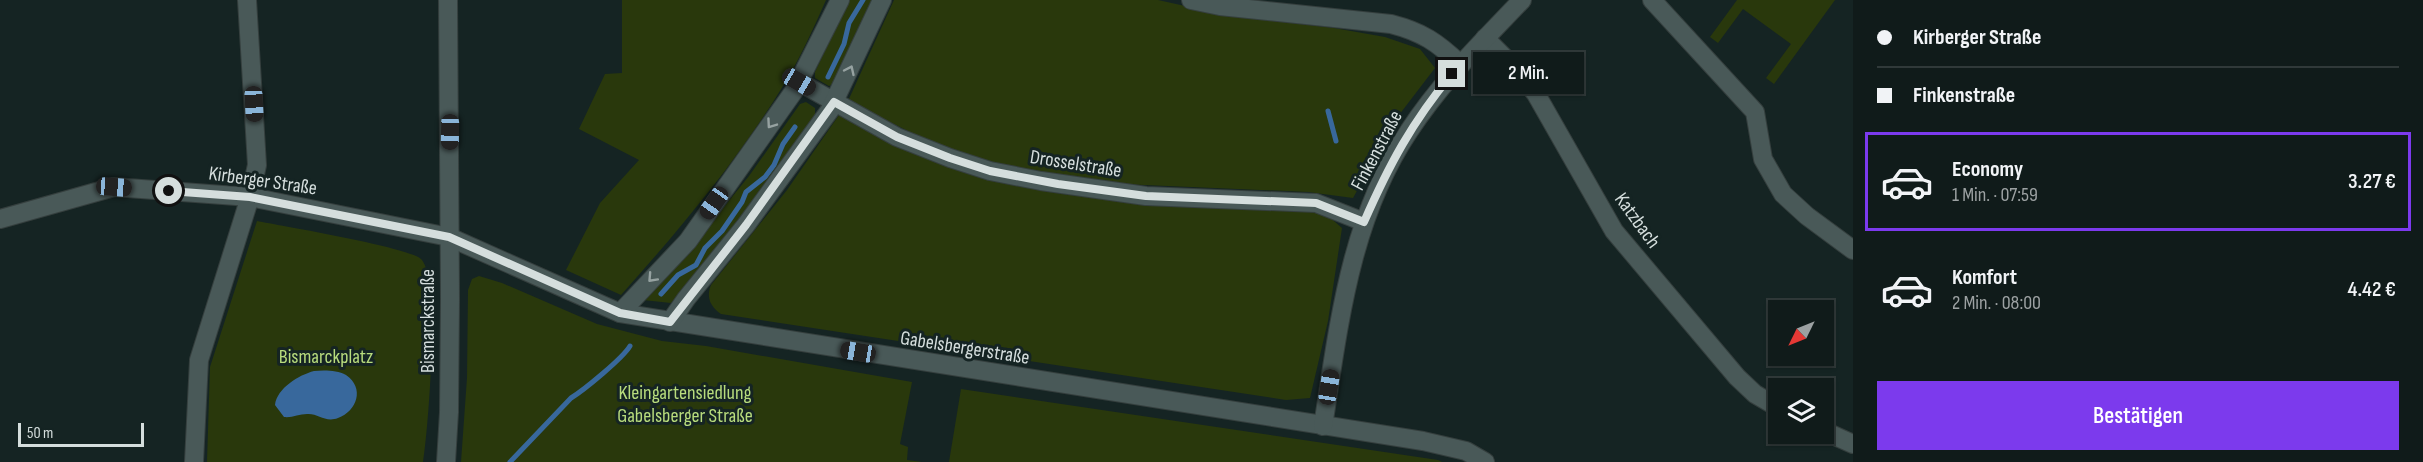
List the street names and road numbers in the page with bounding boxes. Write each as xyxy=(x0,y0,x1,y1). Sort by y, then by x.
street label: Finkenstraße xyxy=(1346,106,1408,194)
street label: Drosselstraße xyxy=(1028,145,1123,183)
street label: Kirberger Straße xyxy=(207,162,319,200)
street label: Katzbach xyxy=(1609,188,1665,253)
street label: Bismarckstraße xyxy=(416,269,440,373)
street label: Gabelsbergerstraße xyxy=(898,326,1031,370)

